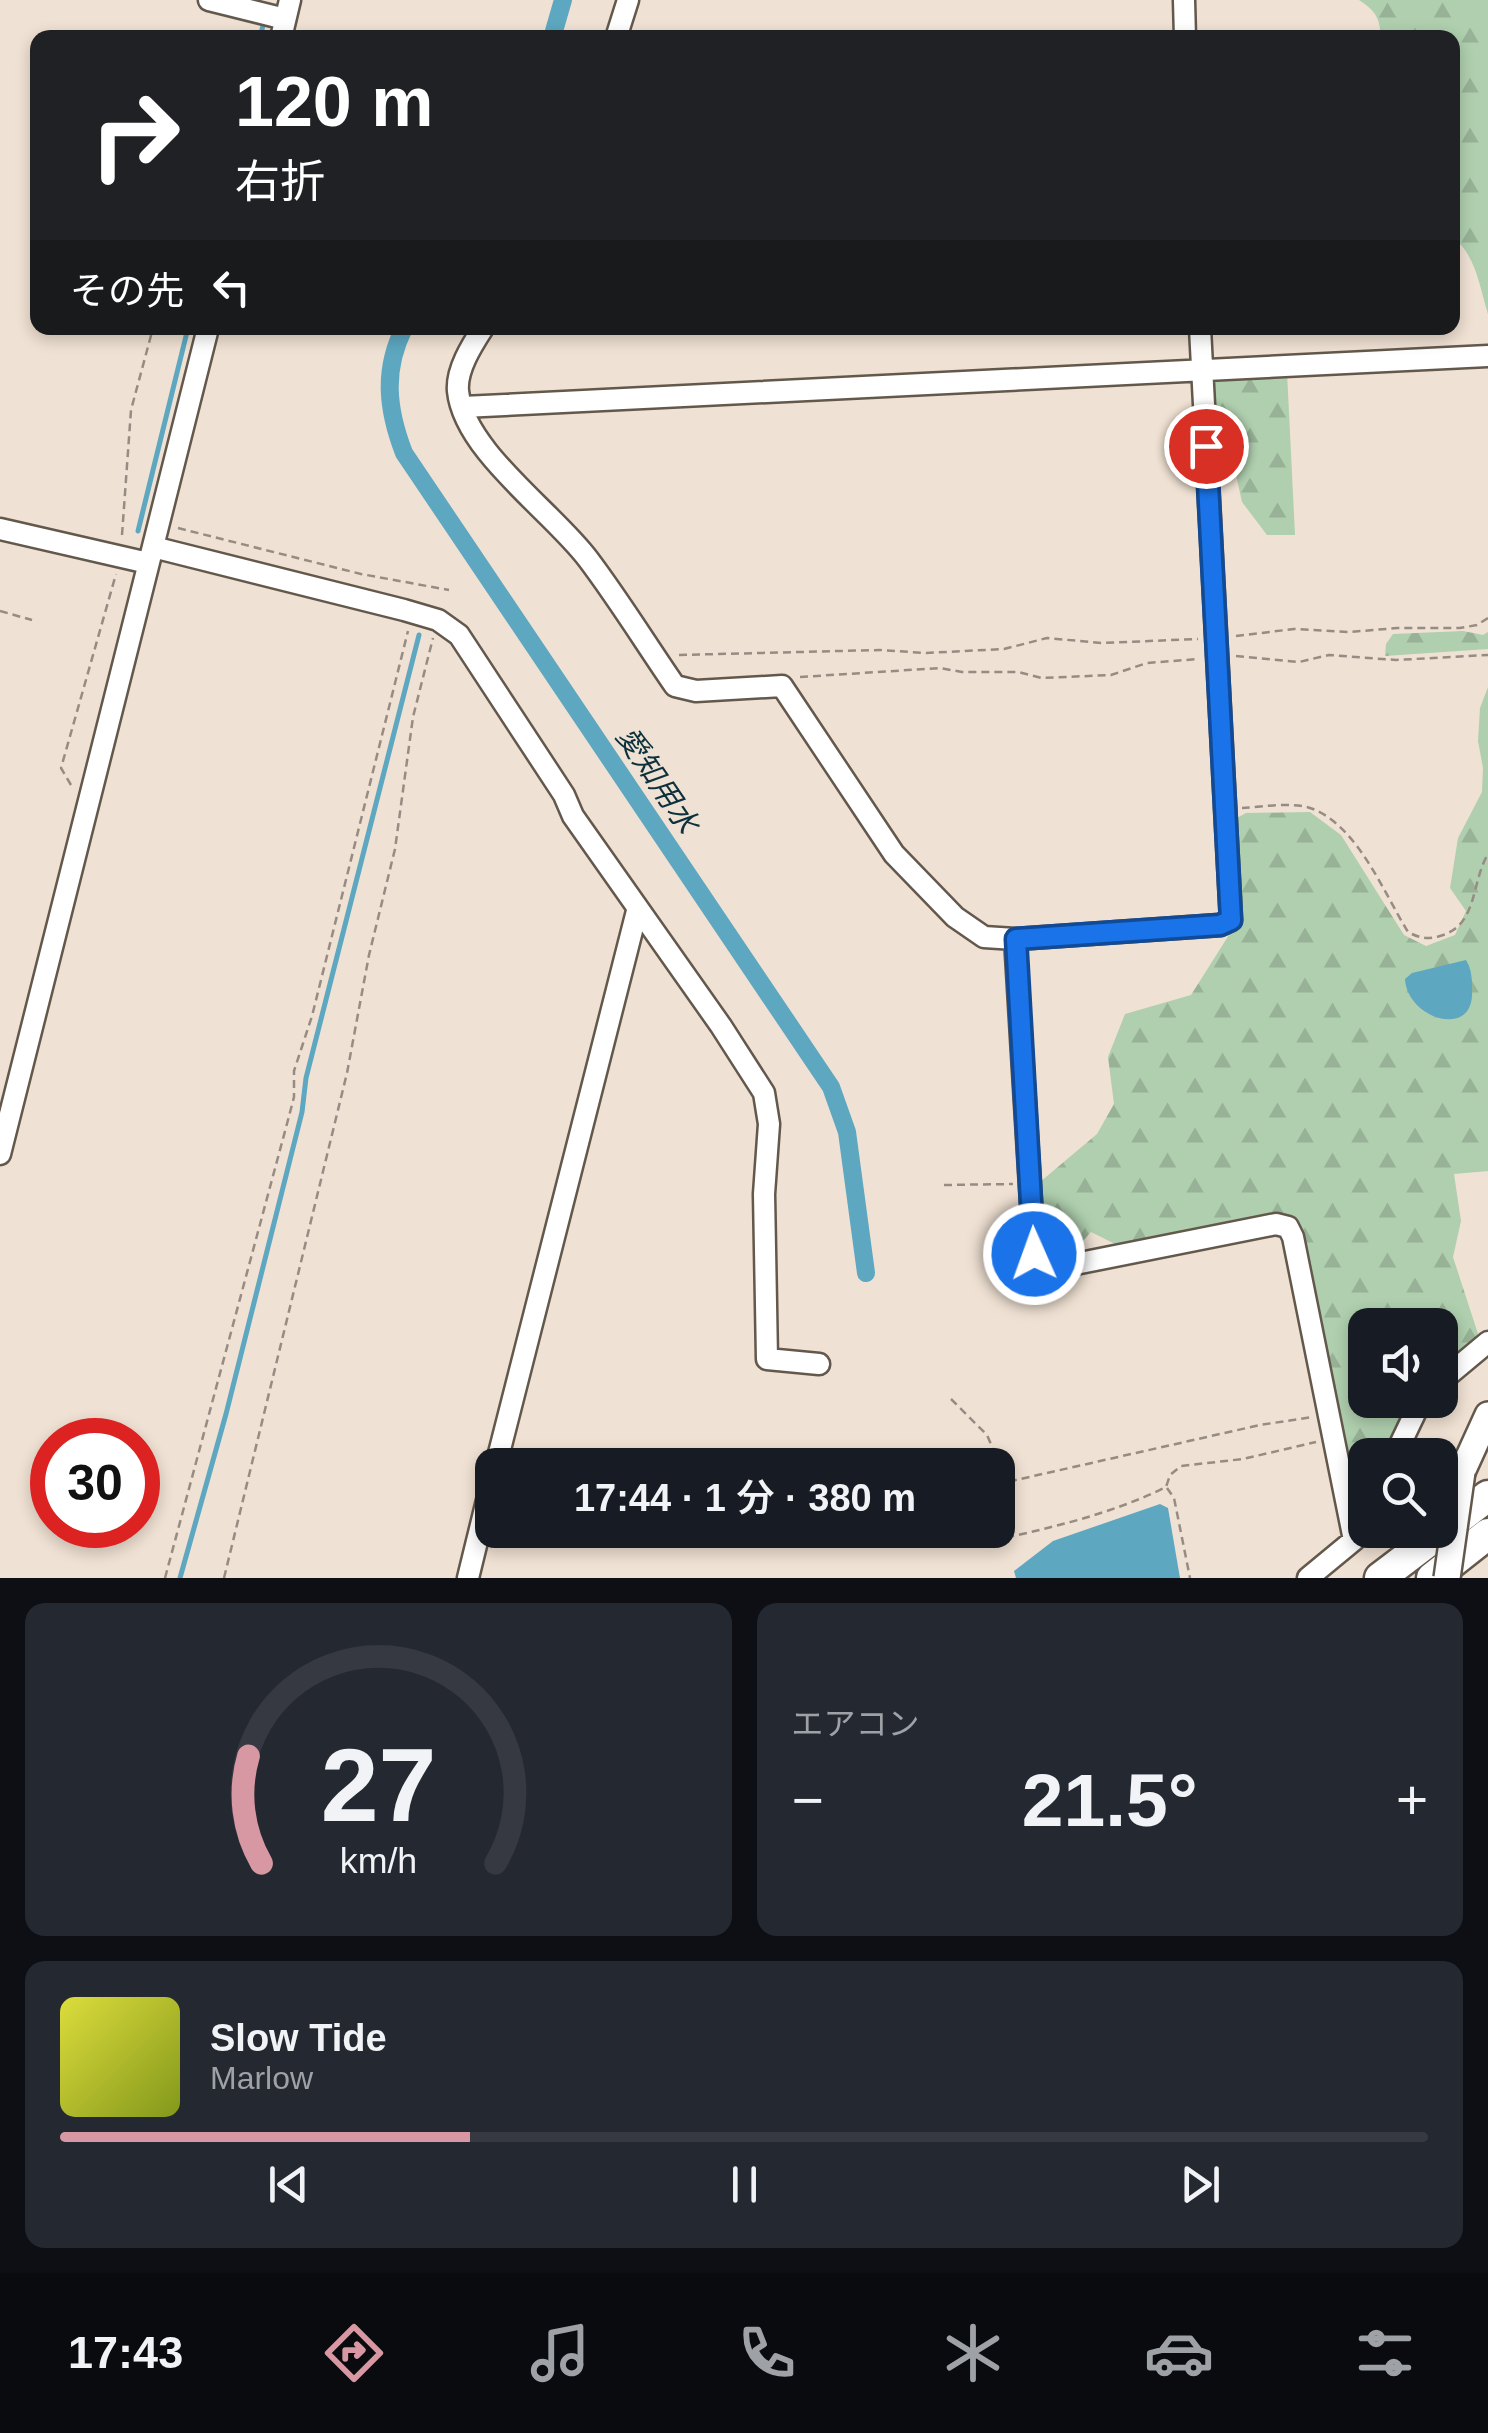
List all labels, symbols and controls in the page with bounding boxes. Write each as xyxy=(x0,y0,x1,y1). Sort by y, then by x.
text: 120 m xyxy=(235,63,433,141)
icon: right xyxy=(70,70,200,200)
text: 右折 xyxy=(235,156,325,207)
icon: left xyxy=(204,260,259,315)
text: その先 xyxy=(70,270,184,312)
pin xyxy=(1164,404,1249,489)
icon: arrive xyxy=(1179,419,1234,474)
water label: 愛知用水 xyxy=(610,721,706,841)
position arrow xyxy=(982,1202,1086,1306)
map controls xyxy=(1348,1308,1458,1548)
button: sound xyxy=(1348,1308,1458,1418)
speed limit sign: 30 xyxy=(30,1418,160,1548)
button: search xyxy=(1348,1438,1458,1548)
text: 17:44 · 1 分 · 380 m xyxy=(574,1477,916,1519)
text: エアコン xyxy=(792,1706,920,1742)
text: 27 xyxy=(320,1727,436,1843)
text: 21.5° xyxy=(1022,1758,1198,1842)
text: − xyxy=(792,1769,824,1831)
text: + xyxy=(1396,1769,1428,1831)
text: km/h xyxy=(340,1841,417,1881)
text: Slow Tide xyxy=(210,2017,387,2059)
text: Marlow xyxy=(210,2060,313,2096)
icon: previous xyxy=(261,2157,316,2212)
icon: pause xyxy=(717,2157,772,2212)
icon: next xyxy=(1173,2157,1228,2212)
icon: directions xyxy=(319,2318,389,2388)
icon: music xyxy=(525,2318,595,2388)
icon: phone xyxy=(732,2318,802,2388)
icon: climate xyxy=(938,2318,1008,2388)
icon: car xyxy=(1144,2318,1214,2388)
icon: filters xyxy=(1350,2318,1420,2388)
text: 17:43 xyxy=(68,2327,183,2378)

